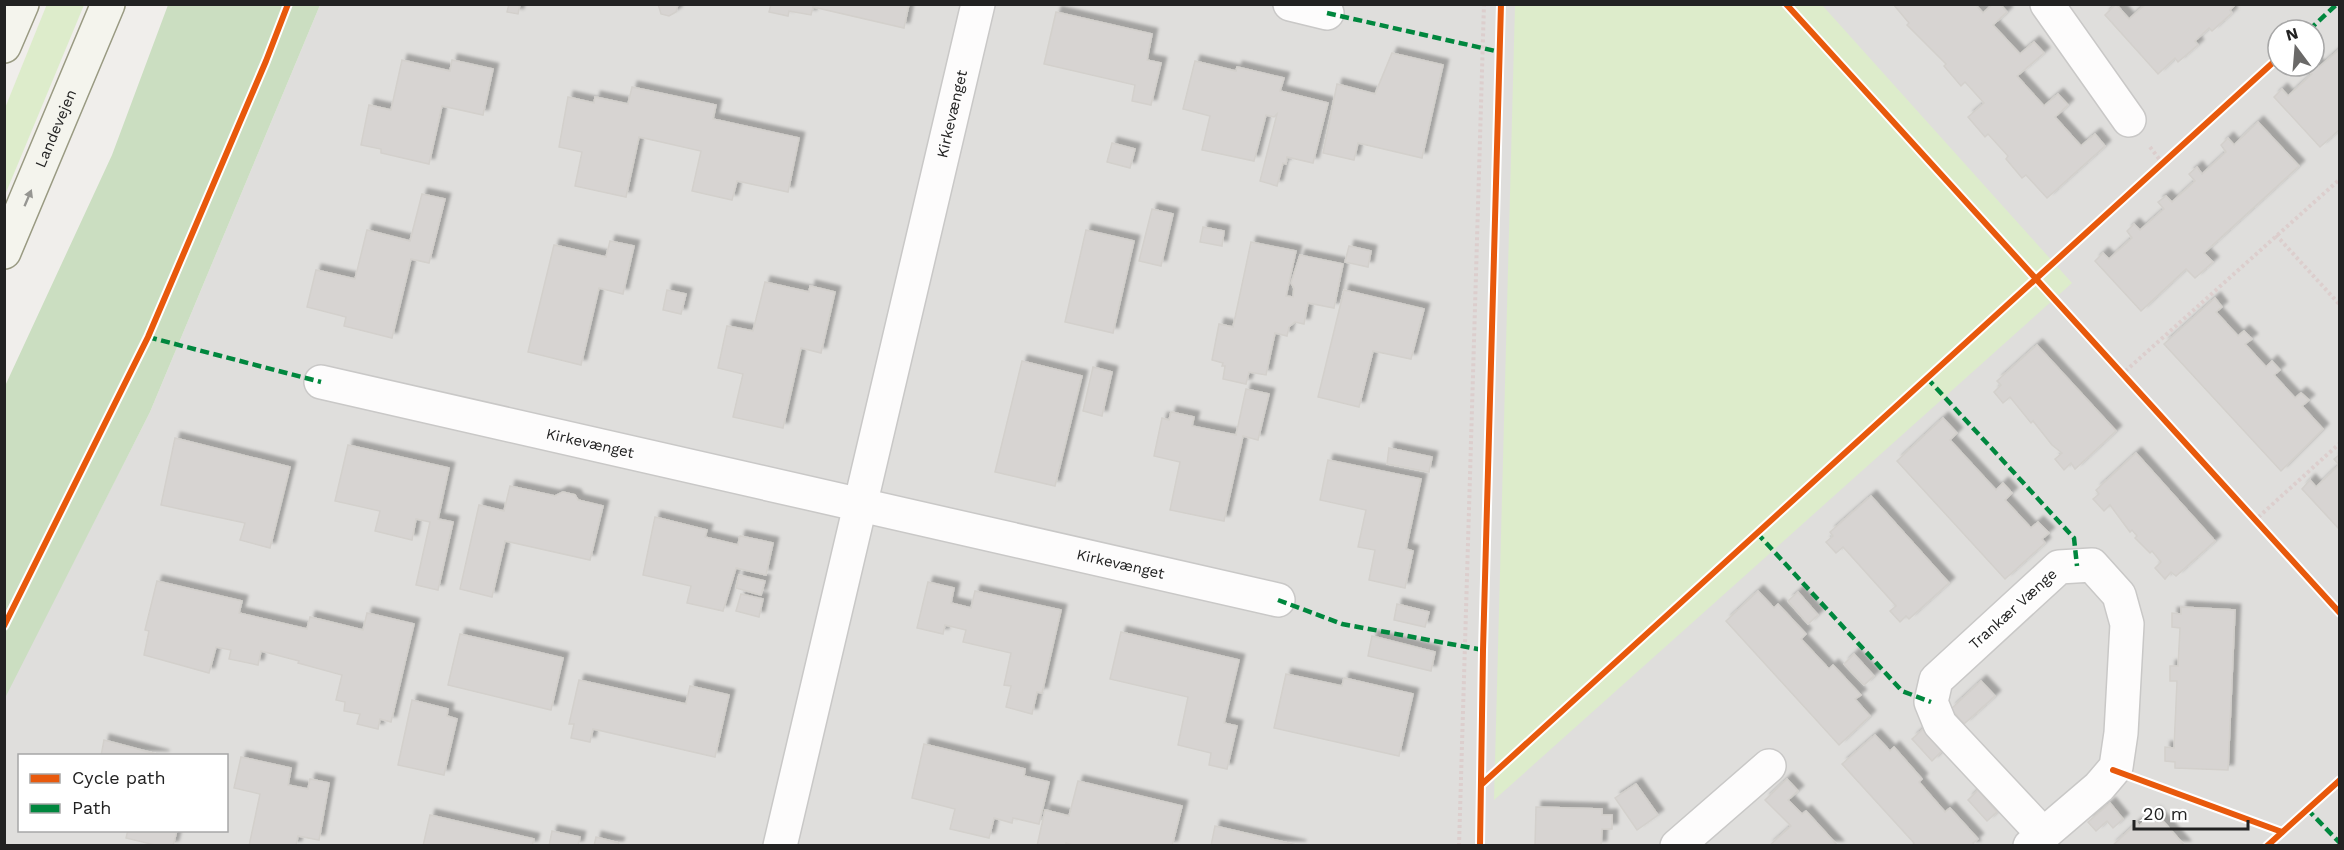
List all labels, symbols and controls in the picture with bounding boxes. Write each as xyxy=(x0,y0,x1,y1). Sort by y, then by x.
north arrow xyxy=(2266,18,2326,78)
text: N xyxy=(2284,23,2300,45)
street label: Kirkevænget xyxy=(933,68,971,160)
street label: Landevejen xyxy=(31,87,80,170)
one-way arrow xyxy=(23,190,32,207)
street label: Kirkevænget xyxy=(544,425,637,462)
street label: Kirkevænget xyxy=(1075,545,1167,583)
street label: Trankær Vænge xyxy=(1965,565,2061,653)
legend xyxy=(18,754,228,832)
text: Cycle path xyxy=(72,767,166,788)
scale bar xyxy=(2134,793,2248,831)
text: Path xyxy=(72,797,112,818)
text: 20 m xyxy=(2143,803,2188,824)

